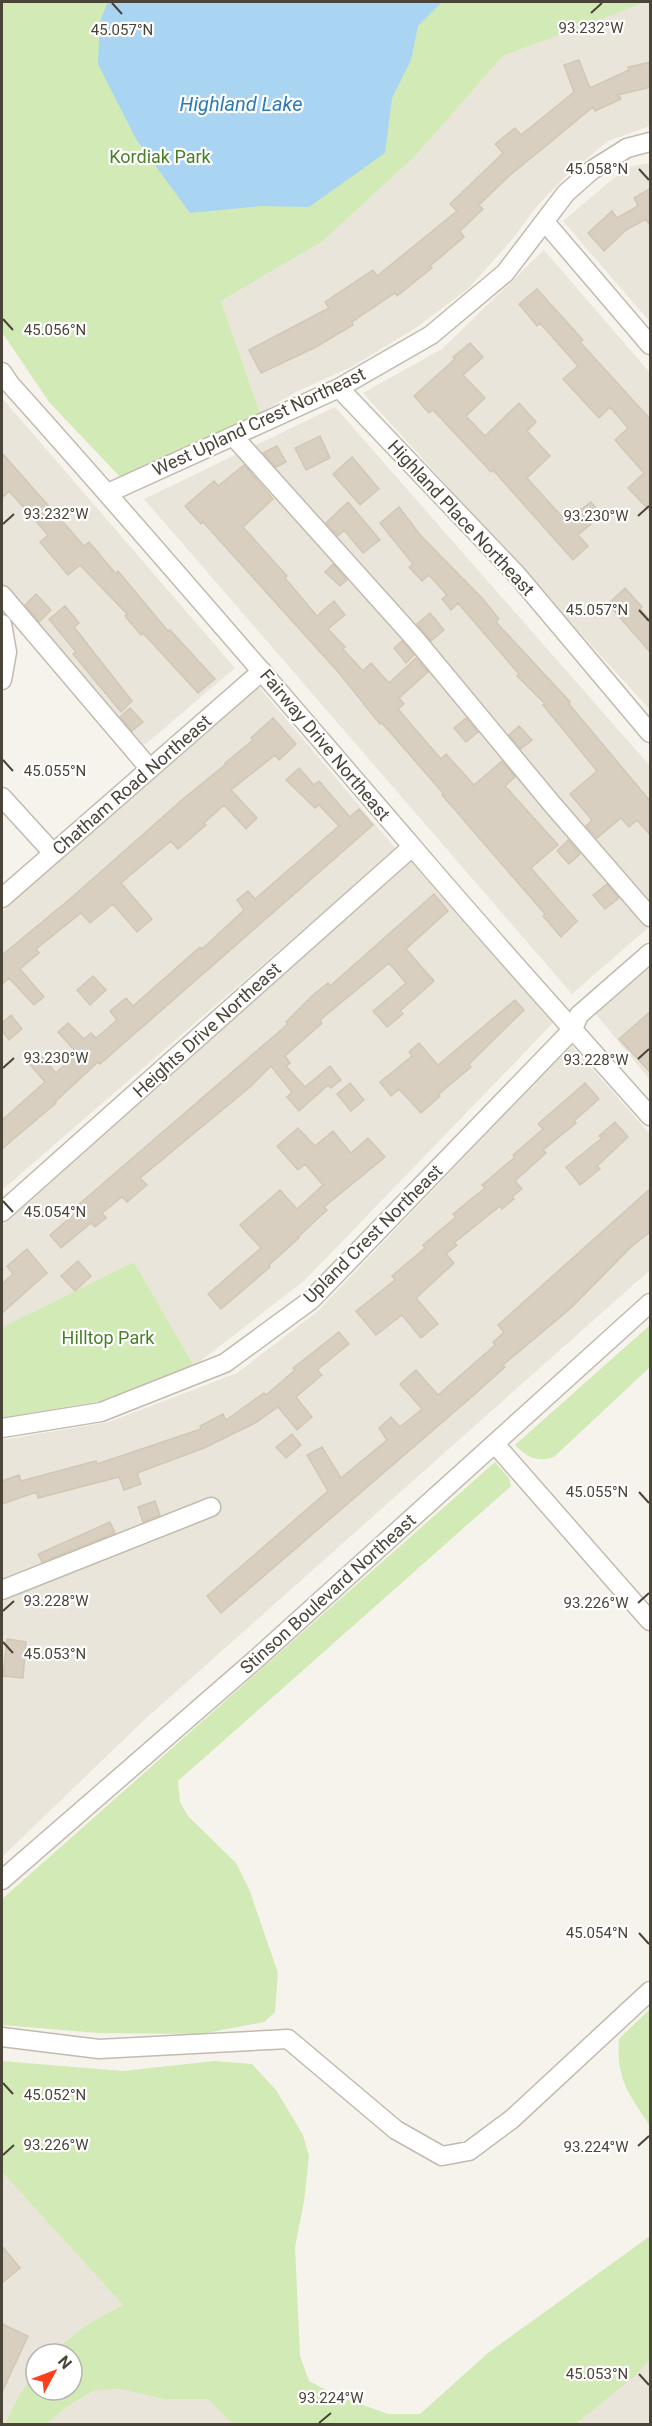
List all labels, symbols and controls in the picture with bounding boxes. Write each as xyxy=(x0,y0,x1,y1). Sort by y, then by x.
text: 93.232°W xyxy=(558,19,624,37)
text: 45.057°N xyxy=(91,21,153,39)
water label: Highland Lake xyxy=(180,92,302,116)
park label: Kordiak Park xyxy=(109,146,212,167)
text: 45.058°N xyxy=(566,160,628,178)
text: 45.056°N xyxy=(24,321,86,339)
street label: West Upland Crest Northeast xyxy=(149,363,369,480)
street label: Highland Place Northeast xyxy=(384,436,539,600)
text: 93.232°W xyxy=(23,505,89,523)
text: 93.230°W xyxy=(563,507,629,525)
text: 45.057°N xyxy=(566,601,628,619)
street label: Fairway Drive Northeast xyxy=(256,665,395,825)
street label: Chatham Road Northeast xyxy=(48,710,215,859)
text: 45.055°N xyxy=(24,762,86,780)
street label: Heights Drive Northeast xyxy=(129,958,285,1101)
text: 93.230°W xyxy=(23,1049,89,1067)
text: 93.228°W xyxy=(563,1051,629,1069)
street label: Upland Crest Northeast xyxy=(299,1160,446,1307)
text: 45.054°N xyxy=(24,1203,86,1221)
park label: Hilltop Park xyxy=(62,1327,155,1348)
text: 45.055°N xyxy=(566,1483,628,1501)
street label: Stinson Boulevard Northeast xyxy=(236,1509,420,1678)
text: 93.228°W xyxy=(23,1592,89,1610)
text: 93.226°W xyxy=(563,1594,629,1612)
text: 45.053°N xyxy=(24,1645,86,1663)
text: 45.054°N xyxy=(566,1924,628,1942)
text: 45.052°N xyxy=(24,2086,86,2104)
text: 93.226°W xyxy=(23,2136,89,2154)
text: 93.224°W xyxy=(563,2138,629,2156)
north arrow xyxy=(24,2342,84,2402)
text: N xyxy=(54,2352,76,2373)
text: 45.053°N xyxy=(566,2365,628,2383)
text: 93.224°W xyxy=(298,2389,364,2407)

